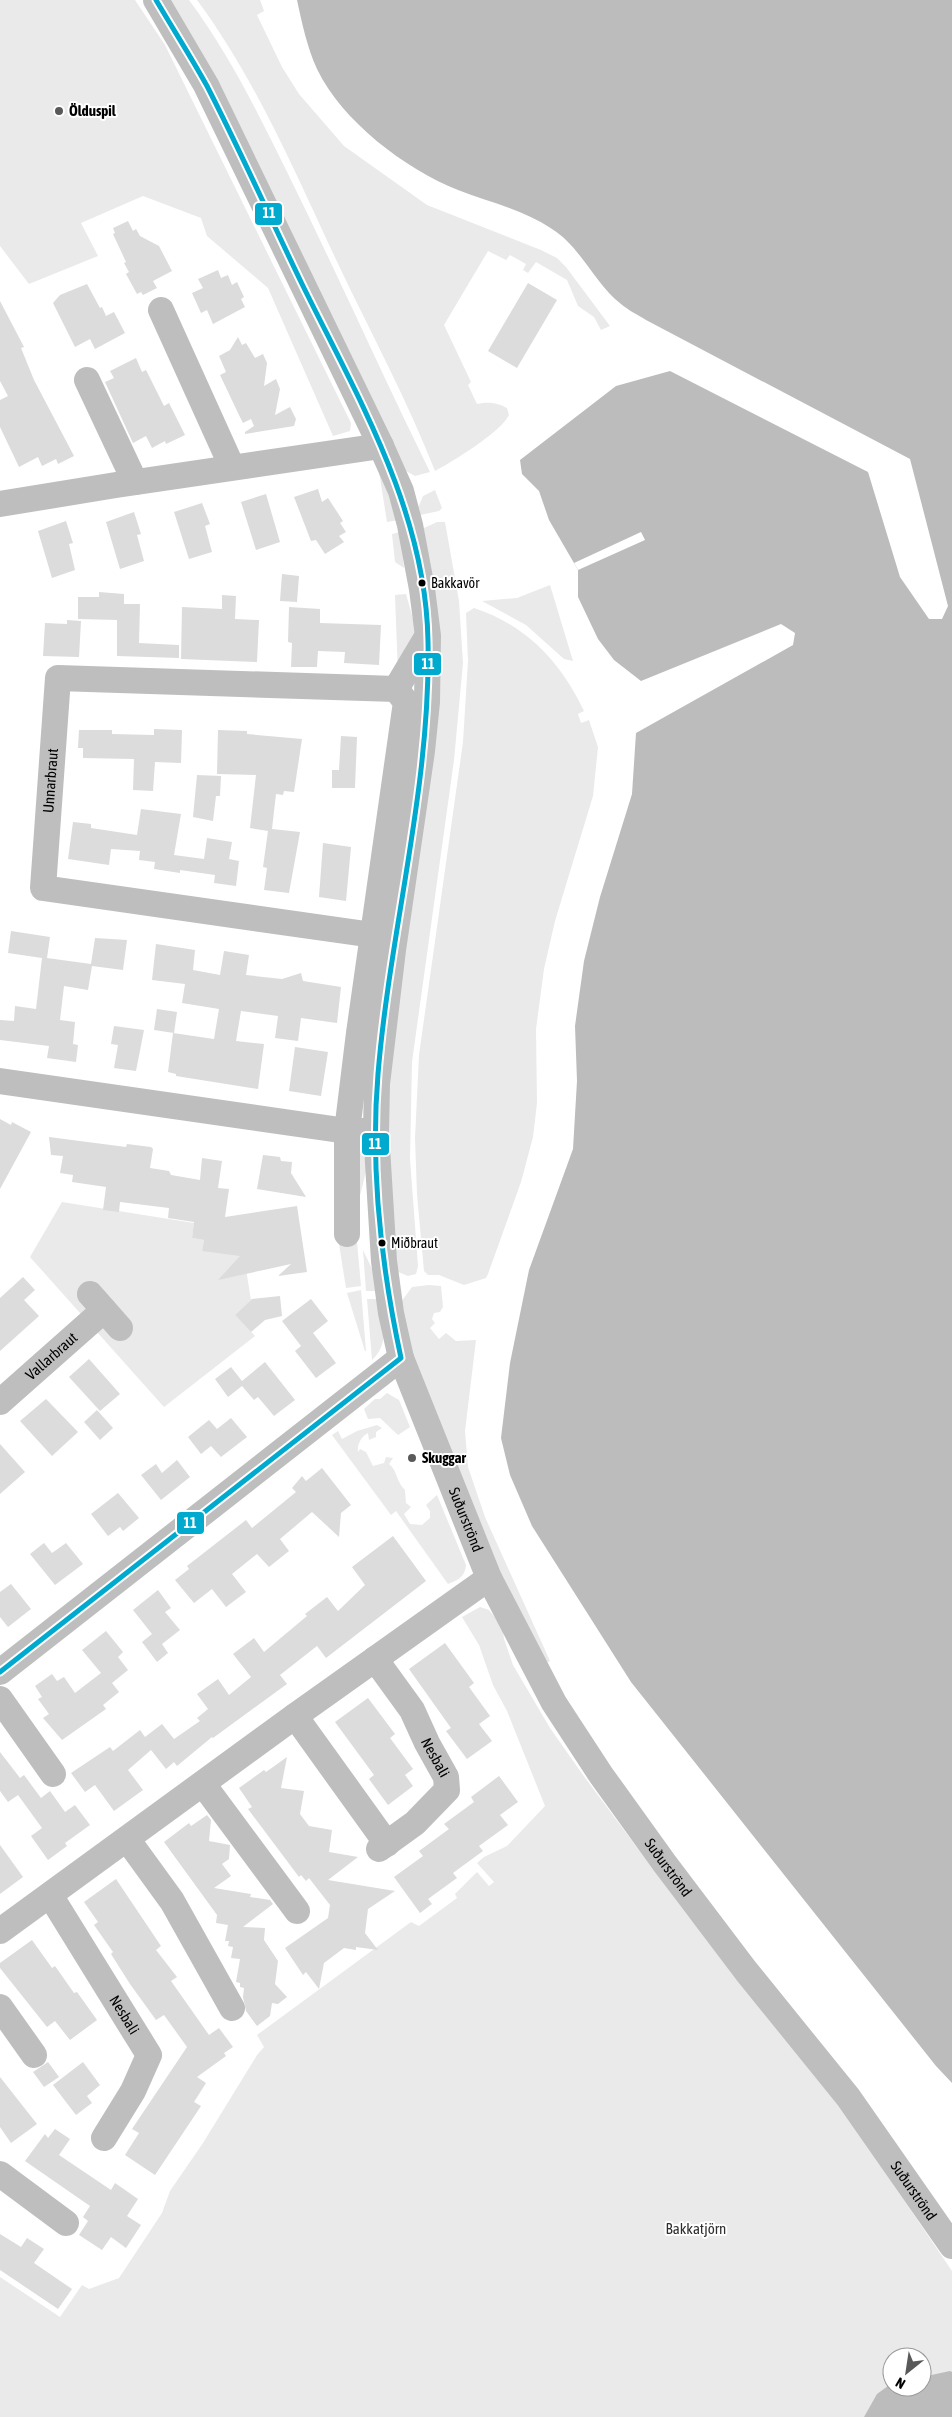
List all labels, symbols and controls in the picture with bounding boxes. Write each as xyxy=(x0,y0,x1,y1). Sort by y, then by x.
place label: Ölduspil xyxy=(69,102,117,119)
marker: Ölduspil xyxy=(53,105,65,117)
line badge: 11 xyxy=(254,202,283,226)
text: 11 xyxy=(262,205,276,221)
place label: Bakkavör xyxy=(431,575,480,591)
marker: Bakkavör xyxy=(417,578,427,588)
line badge: 11 xyxy=(413,652,442,676)
text: 11 xyxy=(421,656,435,672)
street label: Unnarbraut xyxy=(39,748,61,813)
line badge: 11 xyxy=(361,1132,390,1156)
text: 11 xyxy=(368,1136,382,1152)
place label: Miðbraut xyxy=(391,1235,438,1251)
marker: Miðbraut xyxy=(377,1238,387,1248)
street label: Vallarbraut xyxy=(22,1329,81,1383)
place label: Skuggar xyxy=(422,1449,466,1466)
marker: Skuggar xyxy=(406,1452,418,1464)
street label: Suðurströnd xyxy=(446,1485,487,1554)
line badge: 11 xyxy=(176,1511,205,1535)
text: 11 xyxy=(183,1515,197,1531)
street label: Nesbali xyxy=(418,1735,453,1780)
street label: Suðurströnd xyxy=(641,1835,695,1900)
street label: Nesbali xyxy=(106,1992,143,2037)
street label: Suðurströnd xyxy=(888,2158,940,2223)
park label: Bakkatjörn xyxy=(666,2220,726,2237)
north arrow xyxy=(882,2347,932,2397)
text: N xyxy=(893,2374,908,2392)

